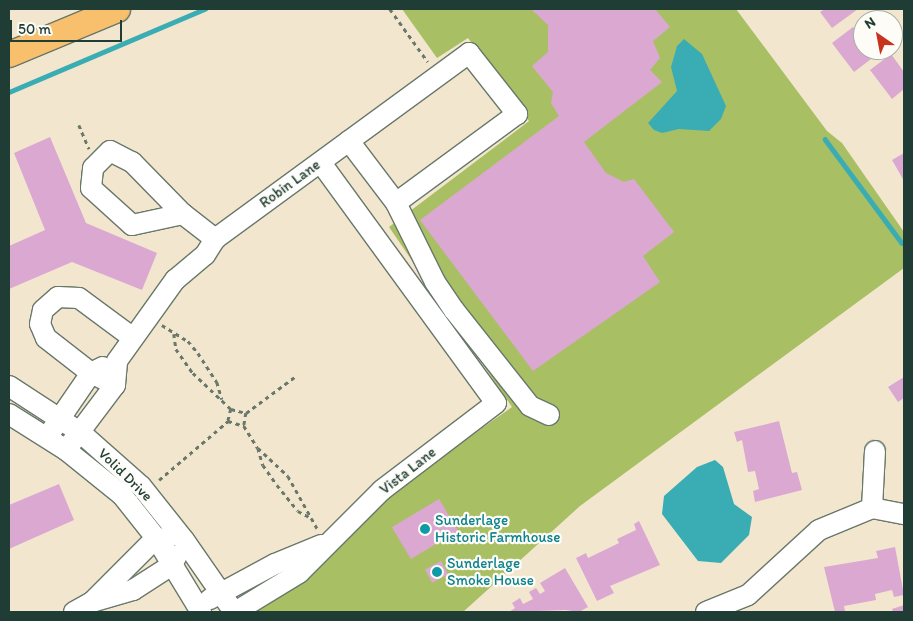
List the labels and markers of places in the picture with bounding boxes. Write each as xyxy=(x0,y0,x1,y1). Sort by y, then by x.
place label: Sunderlage Historic Farmhouse xyxy=(435,511,560,546)
marker: Sunderlage Historic Farmhouse xyxy=(419,523,431,535)
place label: Sunderlage Smoke House xyxy=(447,554,534,589)
marker: Sunderlage Smoke House xyxy=(431,566,443,578)

